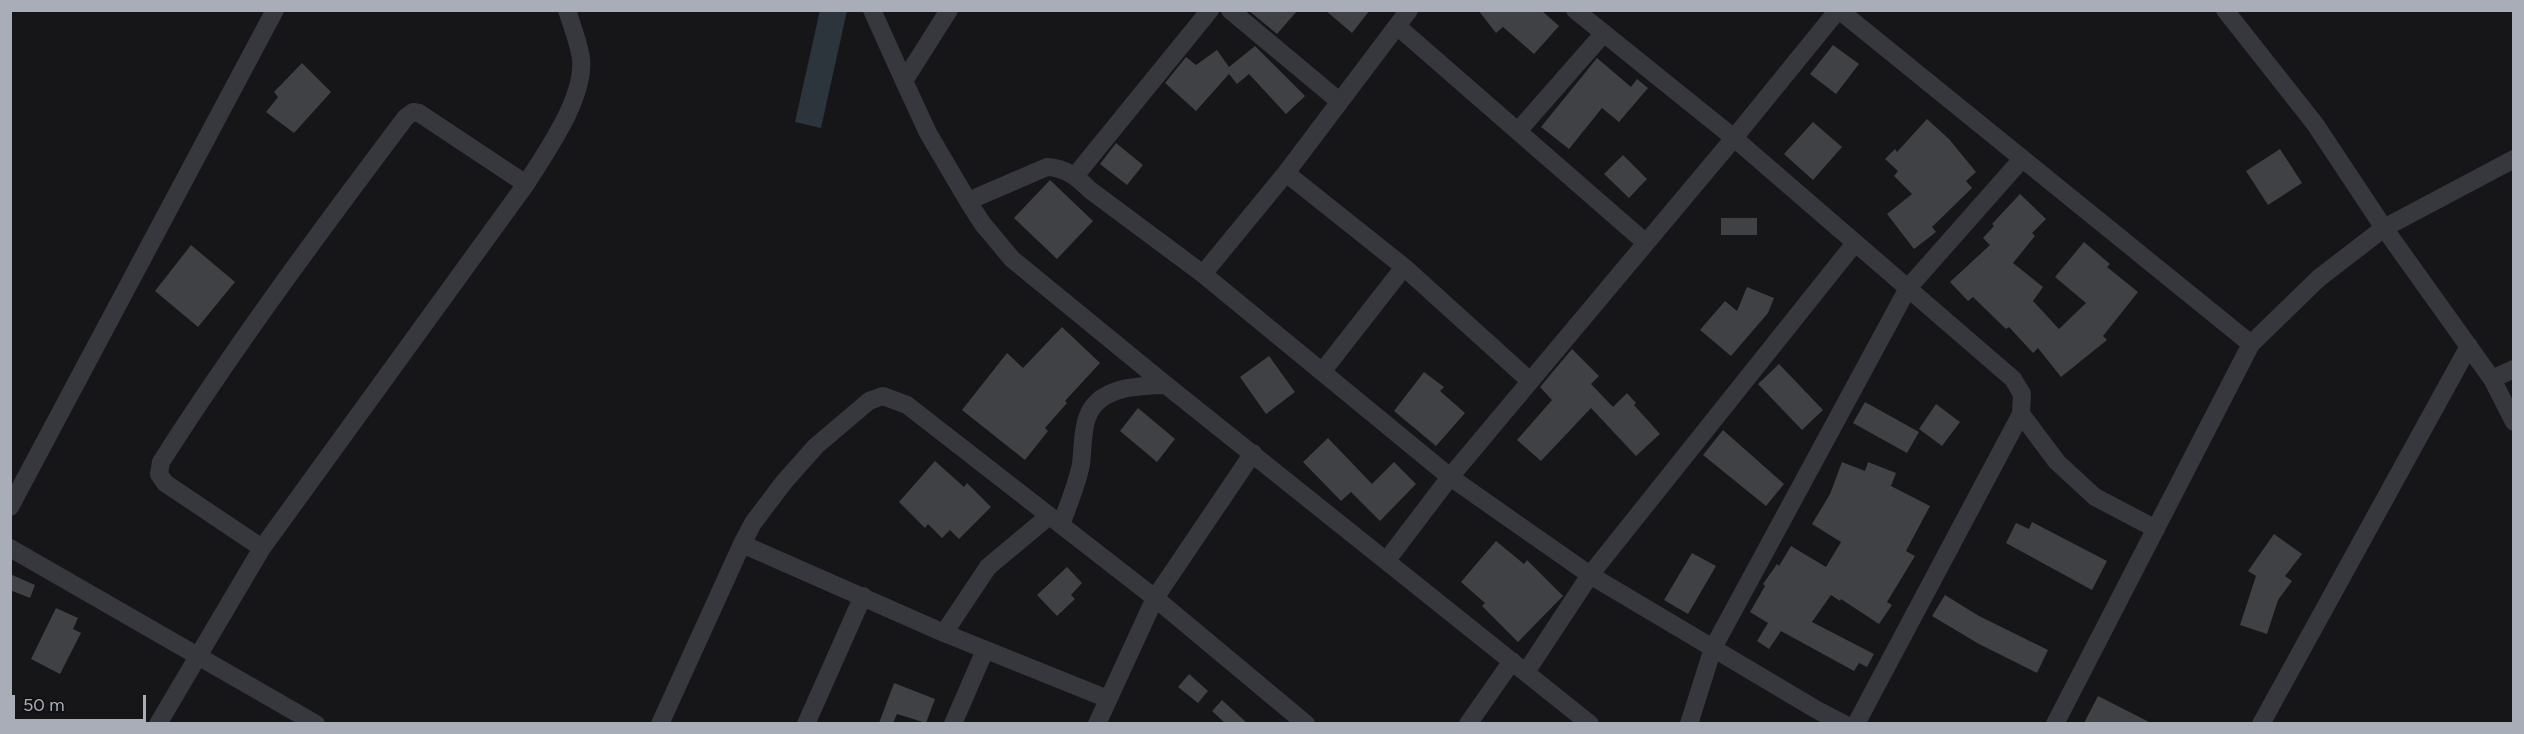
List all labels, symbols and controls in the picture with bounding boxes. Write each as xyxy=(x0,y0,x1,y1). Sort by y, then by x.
scale bar xyxy=(15,683,148,721)
text: 50 m xyxy=(23,694,65,716)

